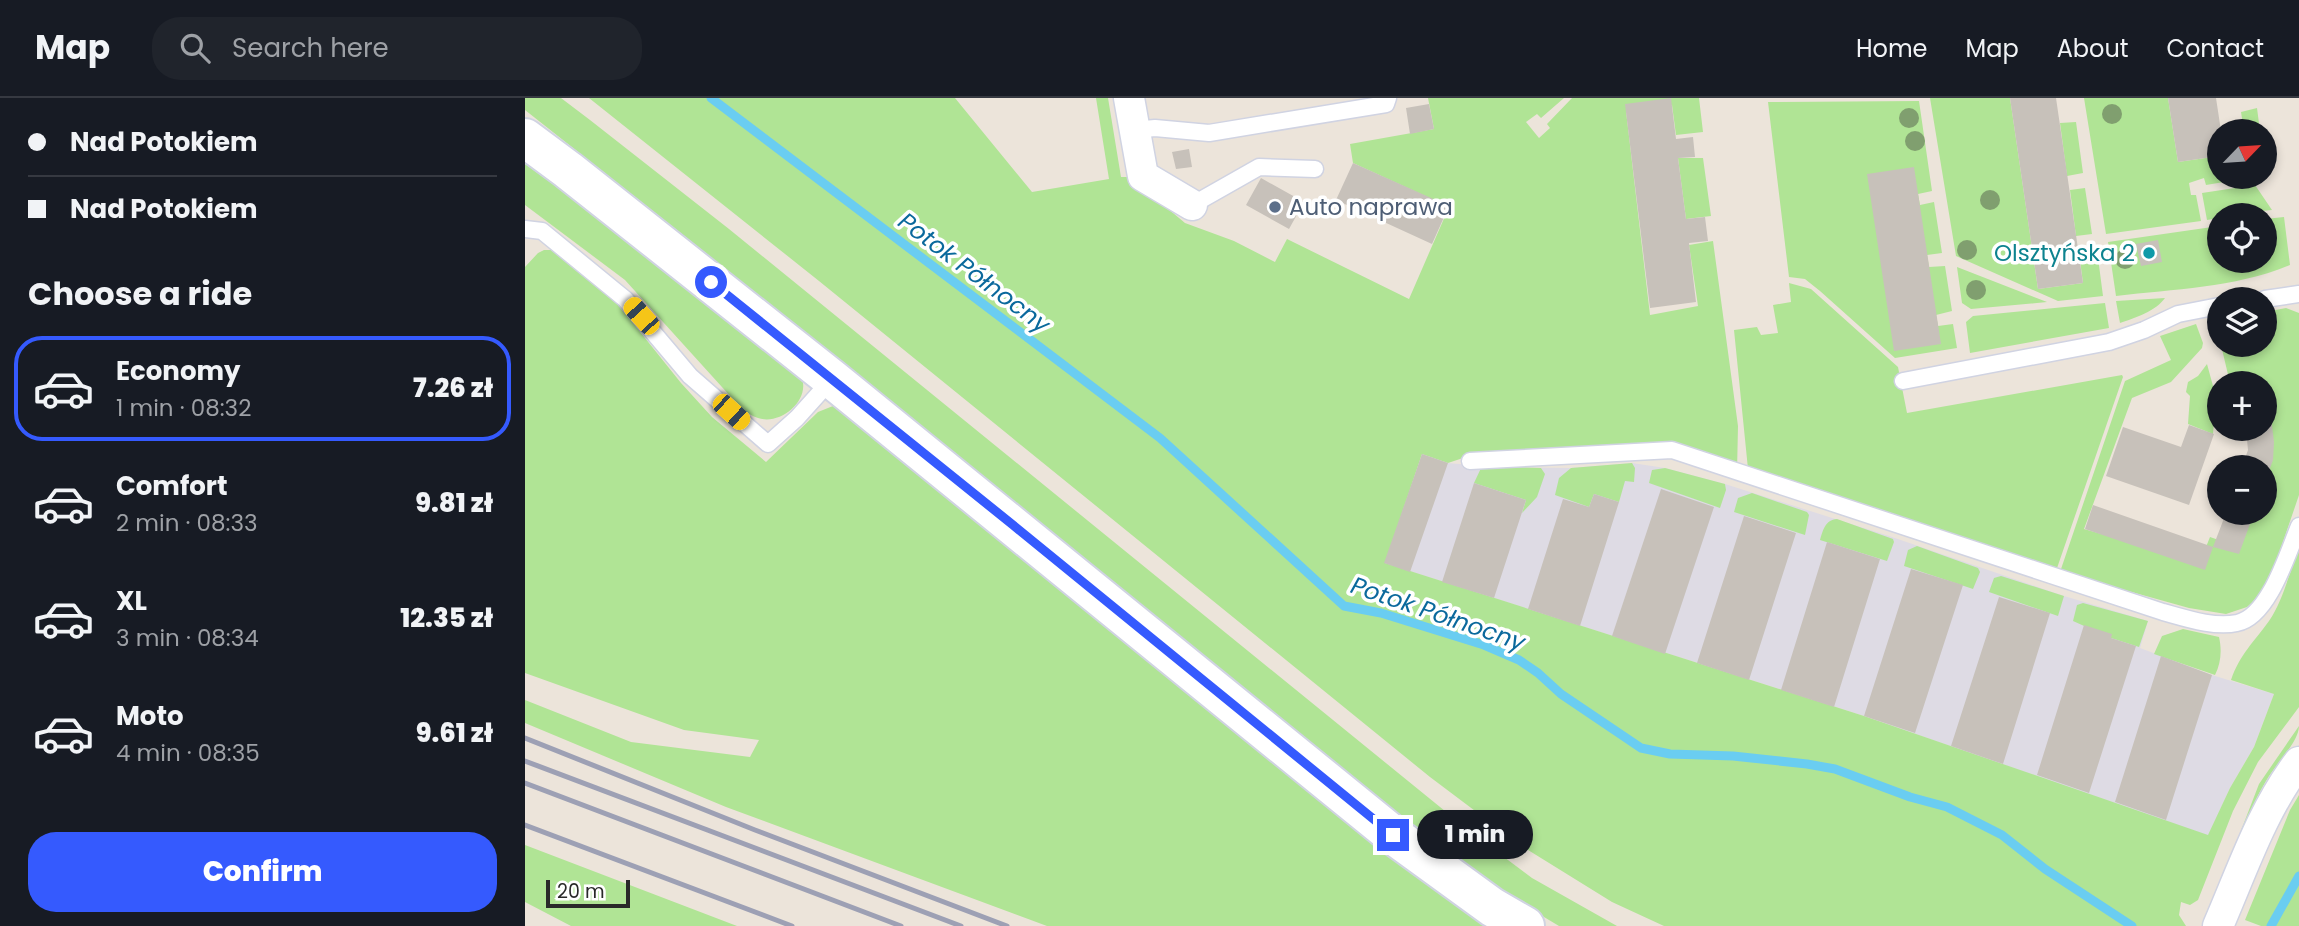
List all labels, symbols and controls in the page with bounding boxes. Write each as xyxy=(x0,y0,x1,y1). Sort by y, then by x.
search box xyxy=(152,17,642,80)
text: Map xyxy=(35,24,110,71)
icon: search xyxy=(176,29,214,67)
text: Search here xyxy=(232,30,389,66)
text: Home xyxy=(1856,32,1928,65)
text: Map xyxy=(1966,32,2019,65)
text: About xyxy=(2057,32,2128,65)
text: Contact xyxy=(2166,32,2264,65)
north arrow xyxy=(2207,119,2277,189)
map controls xyxy=(2207,119,2277,525)
text: Nad Potokiem xyxy=(70,124,258,160)
text: Nad Potokiem xyxy=(70,191,258,227)
place label: Auto naprawa xyxy=(1289,191,1453,223)
marker: Auto naprawa xyxy=(1267,199,1283,215)
button: locate xyxy=(2207,203,2277,273)
water label: Potok Północny xyxy=(892,205,1058,342)
place label: Olsztyńska 2 xyxy=(1994,237,2135,269)
marker: Olsztyńska 2 xyxy=(2141,245,2157,261)
route start xyxy=(695,266,727,298)
text: Choose a ride xyxy=(28,271,252,316)
button: layers xyxy=(2207,287,2277,357)
car xyxy=(620,293,663,339)
text: Economy xyxy=(116,353,240,389)
icon: car xyxy=(32,357,95,420)
text: 7.26 zł xyxy=(413,370,493,406)
button: + xyxy=(2207,371,2277,441)
car xyxy=(709,390,754,434)
text: 1 min · 08:32 xyxy=(116,392,251,424)
button: − xyxy=(2207,455,2277,525)
text: Comfort xyxy=(116,468,228,504)
icon: car xyxy=(32,472,95,535)
text: 9.81 zł xyxy=(415,485,493,521)
text: 2 min · 08:33 xyxy=(116,507,258,539)
water label: Potok Północny xyxy=(1347,568,1531,659)
text: XL xyxy=(116,583,147,619)
icon: car xyxy=(32,587,95,650)
text: 12.35 zł xyxy=(400,600,493,636)
text: 3 min · 08:34 xyxy=(116,622,259,654)
text: Moto xyxy=(116,698,184,734)
icon: car xyxy=(32,702,95,765)
text: 9.61 zł xyxy=(416,715,493,751)
text: 4 min · 08:35 xyxy=(116,737,260,769)
callout: 1 min xyxy=(1417,810,1533,860)
text: 1 min xyxy=(1445,818,1505,850)
route end xyxy=(1377,819,1409,851)
button: Confirm xyxy=(28,832,497,912)
scale bar xyxy=(546,877,630,909)
text: 20 m xyxy=(557,878,605,905)

